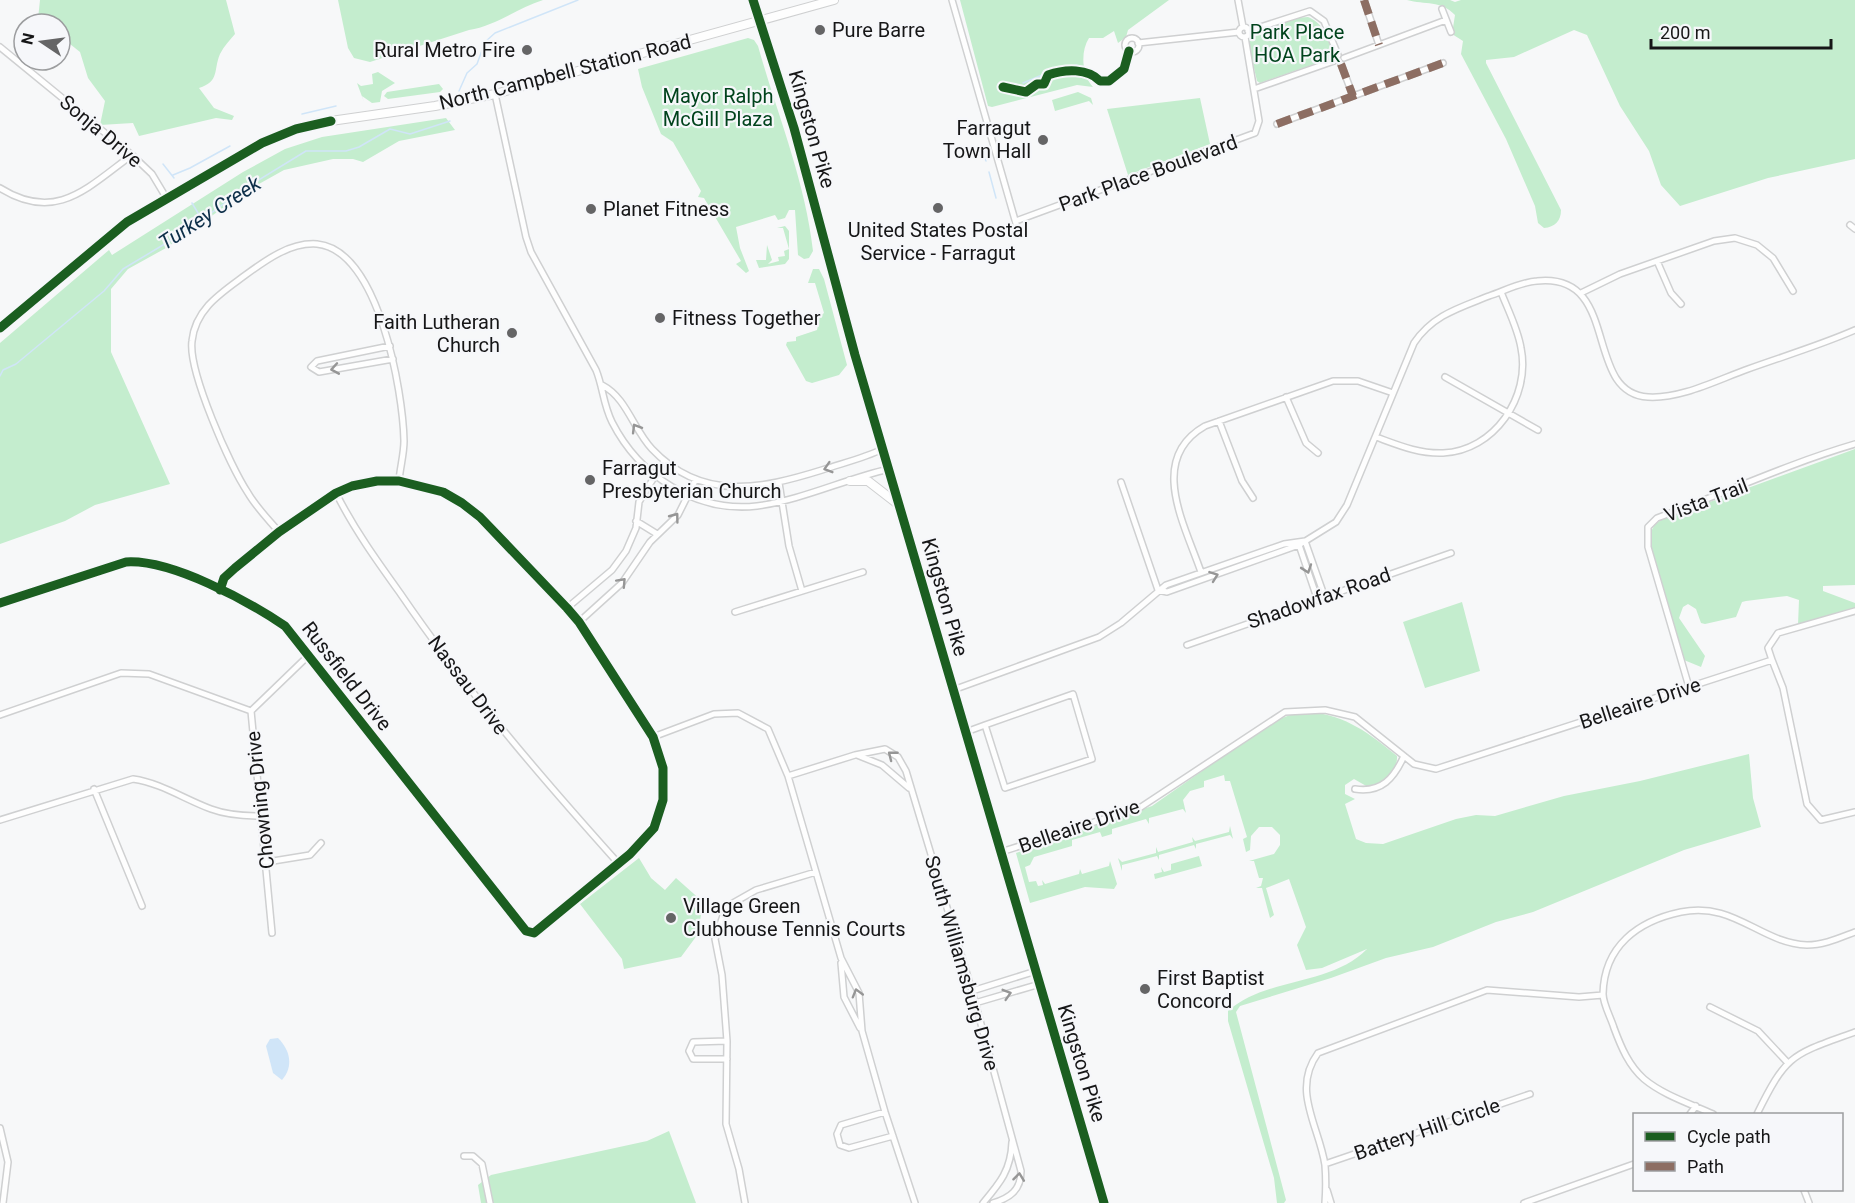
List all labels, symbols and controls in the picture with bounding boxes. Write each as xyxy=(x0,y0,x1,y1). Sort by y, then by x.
north arrow xyxy=(12,12,72,72)
scale bar xyxy=(1651,12,1831,50)
place label: Pure Barre xyxy=(832,18,925,42)
park label: Park Place HOA Park xyxy=(1250,20,1344,67)
text: 200 m xyxy=(1660,22,1711,43)
marker: Pure Barre xyxy=(813,23,827,37)
street label: North Campbell Station Road xyxy=(437,29,693,115)
text: N xyxy=(17,31,38,46)
place label: Rural Metro Fire xyxy=(374,38,515,62)
marker: Rural Metro Fire xyxy=(520,43,534,57)
street label: Kingston Pike xyxy=(784,67,840,191)
park label: Mayor Ralph McGill Plaza xyxy=(663,84,773,131)
street label: Sonja Drive xyxy=(55,90,147,172)
place label: Farragut Town Hall xyxy=(943,116,1031,163)
street label: Park Place Boulevard xyxy=(1055,130,1241,216)
marker: Farragut Town Hall xyxy=(1036,133,1050,147)
water label: Turkey Creek xyxy=(154,171,266,255)
place label: Planet Fitness xyxy=(603,197,729,221)
marker: United States Postal Service - Farragut xyxy=(931,201,945,215)
marker: Planet Fitness xyxy=(584,202,598,216)
place label: United States Postal Service - Farragut xyxy=(848,218,1028,265)
place label: Fitness Together xyxy=(672,306,821,330)
place label: Faith Lutheran Church xyxy=(373,310,500,357)
marker: Fitness Together xyxy=(653,311,667,325)
marker: Faith Lutheran Church xyxy=(505,326,519,340)
one-way arrow xyxy=(330,362,340,375)
one-way arrow xyxy=(632,424,644,434)
place label: Farragut Presbyterian Church xyxy=(602,456,782,503)
one-way arrow xyxy=(823,461,834,473)
marker: Farragut Presbyterian Church xyxy=(583,473,597,487)
street label: Vista Trail xyxy=(1661,473,1751,527)
one-way arrow xyxy=(668,513,679,524)
street label: Kingston Pike xyxy=(917,535,973,659)
street label: Shadowfax Road xyxy=(1244,562,1394,634)
one-way arrow xyxy=(1300,563,1313,574)
one-way arrow xyxy=(1208,571,1219,583)
one-way arrow xyxy=(615,579,626,589)
street label: Russfield Drive xyxy=(297,617,397,735)
street label: Nassau Drive xyxy=(423,631,513,739)
street label: Belleaire Drive xyxy=(1576,672,1704,734)
street label: Chowning Drive xyxy=(241,730,279,870)
one-way arrow xyxy=(888,752,899,763)
street label: Belleaire Drive xyxy=(1015,794,1143,858)
street label: South Williamsburg Drive xyxy=(920,853,1004,1073)
place label: Village Green Clubhouse Tennis Courts xyxy=(683,894,905,941)
marker: Village Green Clubhouse Tennis Courts xyxy=(664,911,678,925)
place label: First Baptist Concord xyxy=(1157,966,1264,1013)
marker: First Baptist Concord xyxy=(1138,982,1152,996)
one-way arrow xyxy=(852,988,864,999)
one-way arrow xyxy=(1001,989,1012,1001)
street label: Kingston Pike xyxy=(1053,1001,1111,1125)
street label: Battery Hill Circle xyxy=(1351,1093,1503,1165)
legend xyxy=(1633,1113,1843,1191)
text: Cycle path xyxy=(1687,1126,1771,1147)
text: Path xyxy=(1687,1156,1724,1177)
one-way arrow xyxy=(1012,1172,1025,1182)

